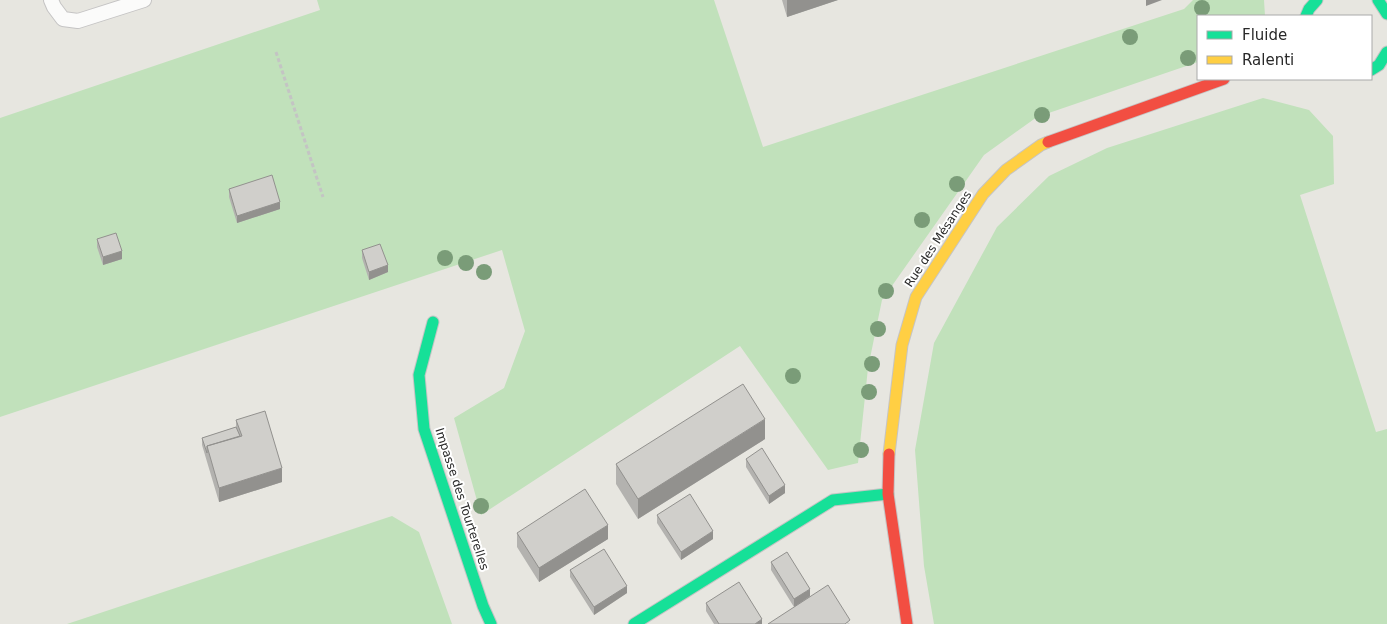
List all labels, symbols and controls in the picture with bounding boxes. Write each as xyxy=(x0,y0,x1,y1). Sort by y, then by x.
legend xyxy=(1197,15,1372,80)
text: Fluide xyxy=(1242,26,1287,44)
text: Ralenti xyxy=(1242,51,1294,69)
street label: Rue des Mésanges xyxy=(902,188,974,290)
street label: Impasse des Tourterelles xyxy=(432,426,492,572)

